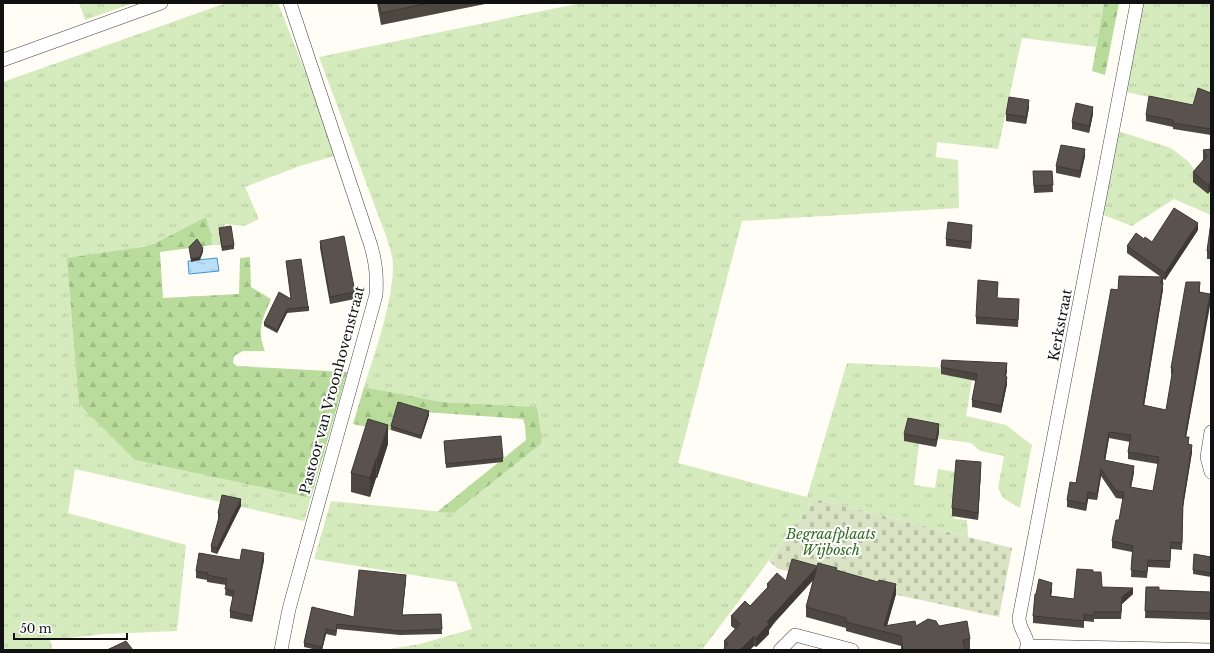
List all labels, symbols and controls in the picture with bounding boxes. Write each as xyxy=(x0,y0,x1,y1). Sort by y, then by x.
street label: Pastoor van Vroonhovenstraat xyxy=(296,283,369,496)
street label: Kerkstraat xyxy=(1044,287,1076,363)
park label: Begraafplaats Wijbosch xyxy=(785,525,876,559)
scale bar xyxy=(14,615,127,641)
text: 50 m xyxy=(20,621,52,636)

